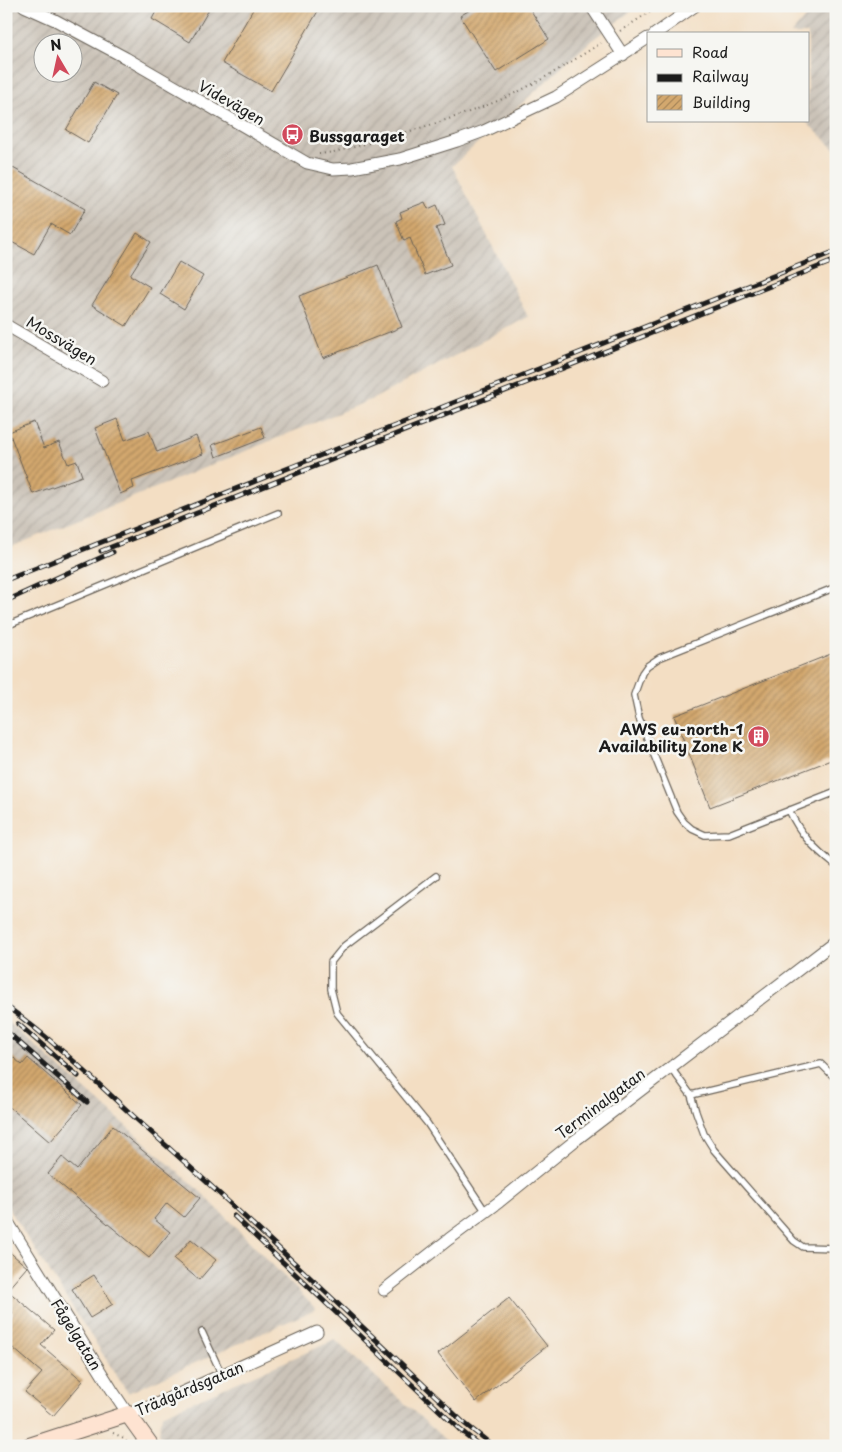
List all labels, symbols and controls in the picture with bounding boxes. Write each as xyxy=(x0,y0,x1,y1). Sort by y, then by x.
north arrow xyxy=(32,32,82,82)
legend xyxy=(647,32,810,122)
text: N xyxy=(49,33,63,56)
text: Road xyxy=(692,40,728,63)
text: Railway xyxy=(692,64,749,87)
street label: Videvägen xyxy=(194,74,270,130)
text: Building xyxy=(692,90,751,113)
bus stop icon: Bussgaraget xyxy=(281,123,305,147)
place label: Bussgaraget xyxy=(309,124,405,147)
street label: Mossvägen xyxy=(22,310,102,370)
place label: AWS eu-north-1 Availability Zone K xyxy=(599,717,743,757)
building icon: AWS eu-north-1 Availability Zone K xyxy=(747,725,771,749)
street label: Terminalgatan xyxy=(550,1062,650,1144)
street label: Fågelgatan xyxy=(46,1294,108,1374)
street label: Trädgårdsgatan xyxy=(131,1355,247,1421)

